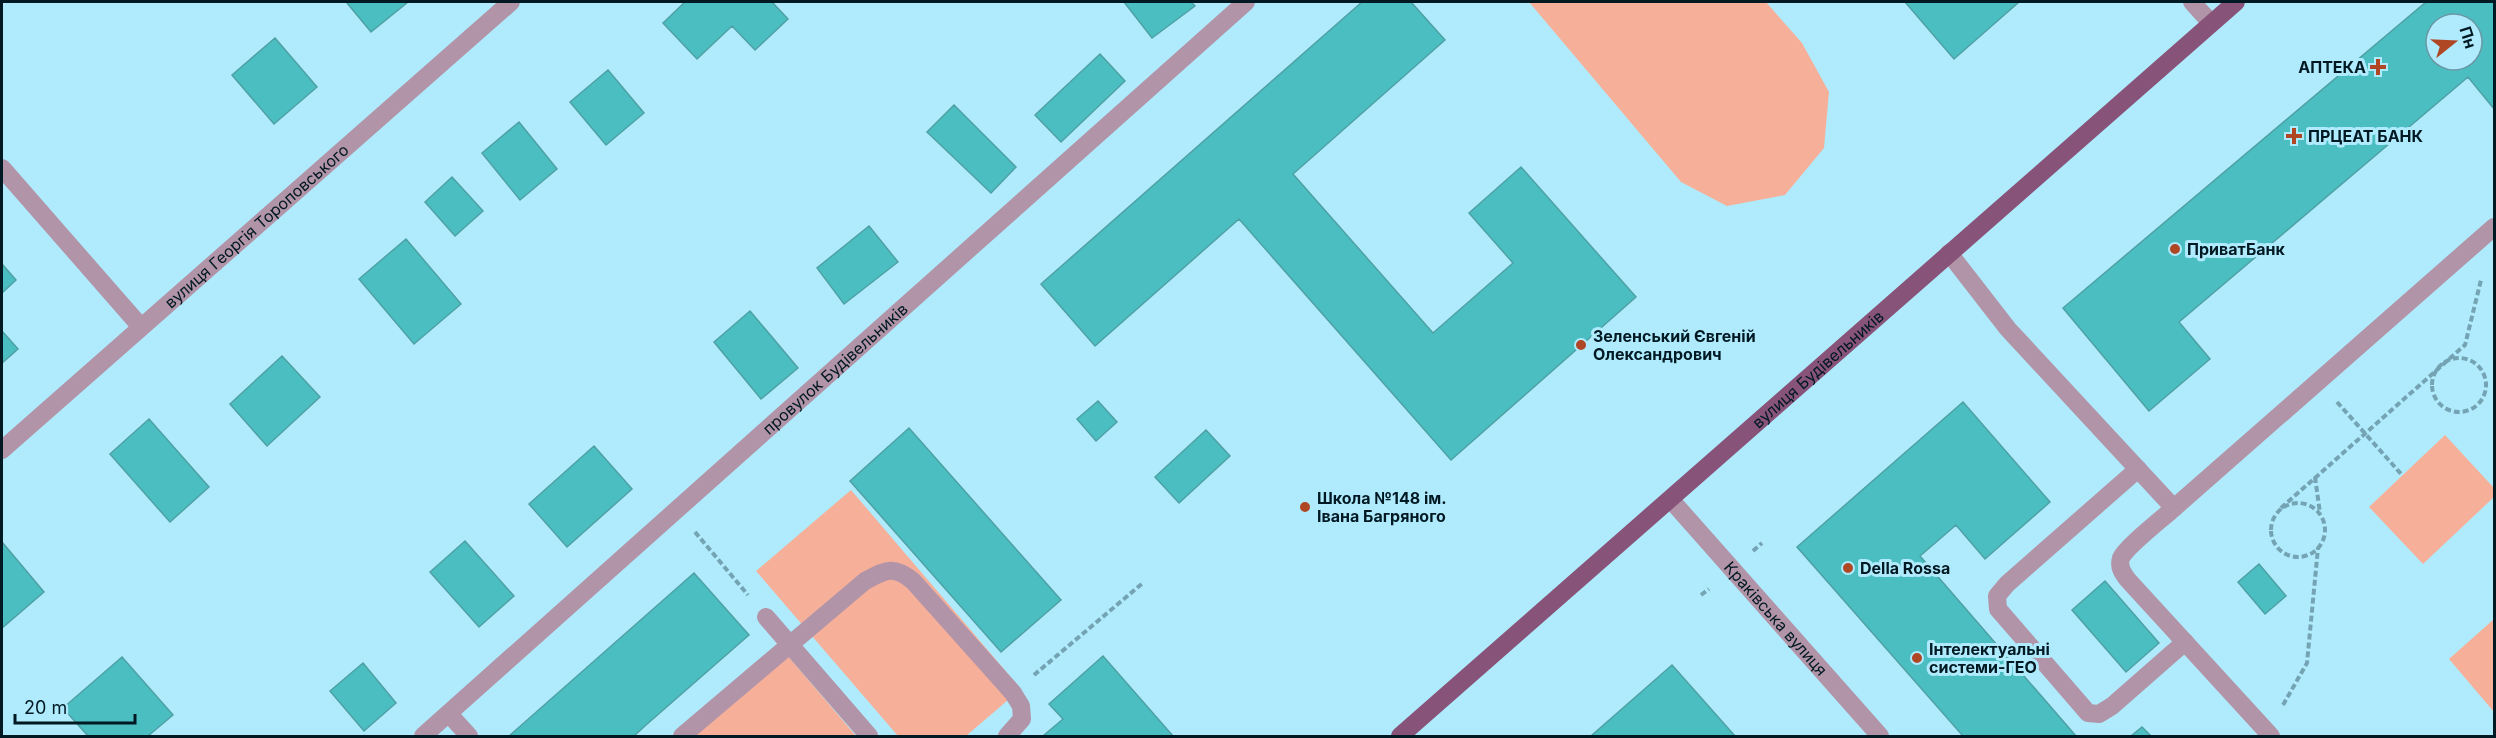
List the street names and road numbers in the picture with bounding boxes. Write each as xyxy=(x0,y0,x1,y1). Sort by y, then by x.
street label: вулиця Георгія Тороповського xyxy=(160,140,353,312)
street label: провулок Будівельників xyxy=(758,299,912,439)
street label: вулиця Будівельників xyxy=(1748,306,1888,432)
street label: Краківська вулиця xyxy=(1720,557,1832,680)

